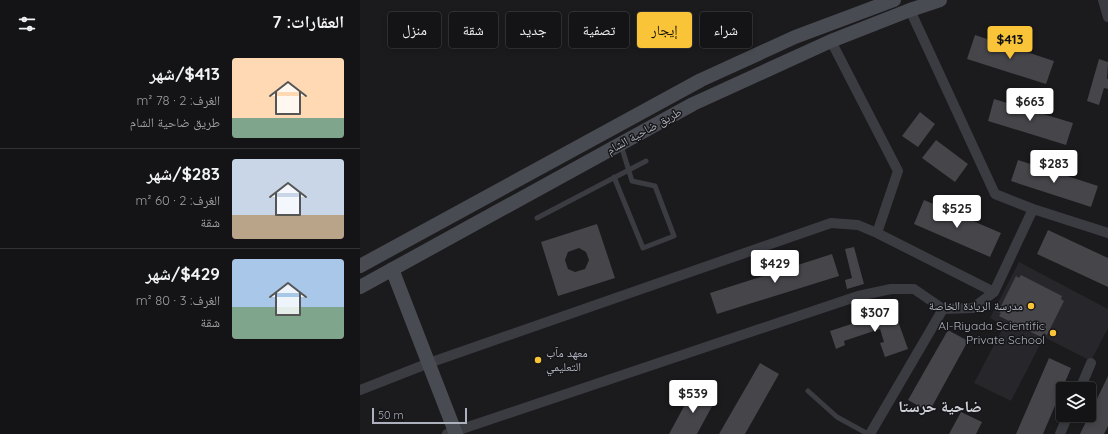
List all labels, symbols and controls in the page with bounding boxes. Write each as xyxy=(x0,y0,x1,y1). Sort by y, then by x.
text: العقارات: 7 xyxy=(272,11,344,32)
chip: منزل xyxy=(388,12,441,48)
chip: شقة xyxy=(449,12,498,48)
chip: جديد xyxy=(506,12,561,48)
chip: تصفية xyxy=(569,12,629,48)
chip: إيجار xyxy=(637,12,692,48)
chip: شراء xyxy=(700,12,752,48)
icon: filters xyxy=(16,13,38,35)
pin: $413 xyxy=(986,26,1034,60)
text: $413 xyxy=(996,31,1024,47)
text: $413/شهر xyxy=(150,63,220,84)
icon: home xyxy=(264,74,312,122)
pin: $663 xyxy=(1006,88,1054,122)
text: الغرف: 2 · 78 m² xyxy=(136,92,220,108)
text: $663 xyxy=(1015,93,1045,109)
street label: طريق ضاحية الشام xyxy=(604,104,684,158)
text: طريق ضاحية الشام xyxy=(130,114,220,130)
pin: $283 xyxy=(1030,150,1078,184)
text: $283 xyxy=(1039,155,1069,171)
text: $283/شهر xyxy=(147,163,220,184)
icon: home xyxy=(264,175,312,223)
text: الغرف: 2 · 60 m² xyxy=(135,192,220,208)
pin: $525 xyxy=(933,195,981,229)
text: $525 xyxy=(942,200,972,216)
text: شقة xyxy=(201,214,220,230)
pin: $429 xyxy=(751,250,799,284)
text: $429 xyxy=(760,255,790,271)
text: $429/شهر xyxy=(145,263,220,284)
icon: home xyxy=(264,275,312,323)
text: الغرف: 3 · 80 m² xyxy=(136,292,220,308)
place label: مدرسة الريادة الخاصة xyxy=(929,298,1023,313)
pin: $307 xyxy=(851,299,899,333)
marker: مدرسة الريادة الخاصة xyxy=(1026,301,1036,311)
text: $307 xyxy=(860,304,890,320)
text: شقة xyxy=(201,314,220,330)
place label: Al-Riyada Scientific Private School xyxy=(938,318,1045,347)
marker: Al-Riyada Scientific Private School xyxy=(1048,328,1058,338)
place label: معهد مآب التعليمي xyxy=(546,345,588,377)
marker: معهد مآب التعليمي xyxy=(533,355,543,365)
pin: $539 xyxy=(669,380,717,414)
map controls xyxy=(1056,382,1096,422)
button: layers xyxy=(1056,382,1096,422)
text: $539 xyxy=(678,385,708,401)
district label: ضاحية حرستا xyxy=(898,396,982,416)
scale bar xyxy=(372,406,467,425)
text: 50 m xyxy=(378,408,404,422)

